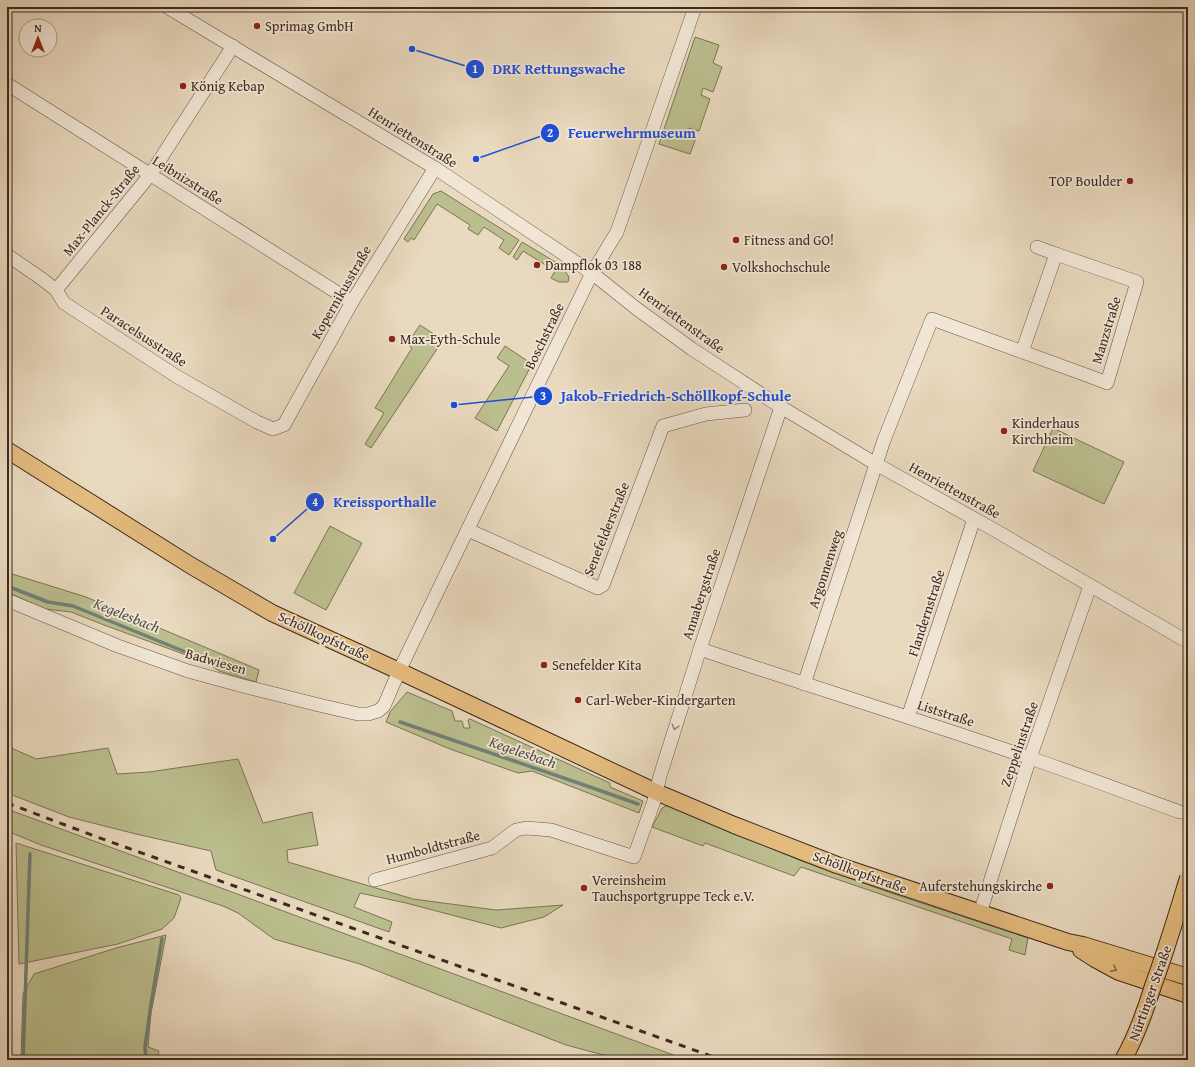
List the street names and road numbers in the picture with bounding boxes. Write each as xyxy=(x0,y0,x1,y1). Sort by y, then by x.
street label: Henriettenstraße xyxy=(365,102,462,173)
street label: Leibnizstraße xyxy=(149,150,228,210)
street label: Max-Planck-Straße xyxy=(58,160,144,260)
street label: Kopernikusstraße xyxy=(306,241,376,342)
street label: Henriettenstraße xyxy=(635,282,729,358)
street label: Manzstraße xyxy=(1086,293,1126,366)
street label: Boschstraße xyxy=(519,299,569,373)
street label: Paracelsusstraße xyxy=(97,301,191,372)
street label: Henriettenstraße xyxy=(906,457,1005,524)
street label: Senefelderstraße xyxy=(578,478,634,579)
street label: Argonnenweg xyxy=(803,527,847,611)
street label: Annabergstraße xyxy=(677,545,725,642)
street label: Flandernstraße xyxy=(903,567,950,659)
street label: Schöllkopfstraße xyxy=(275,606,374,666)
street label: Badwiesen xyxy=(183,643,249,679)
street label: Liststraße xyxy=(915,694,977,732)
street label: Zeppelinstraße xyxy=(995,698,1043,789)
street label: Humboldtstraße xyxy=(384,825,483,869)
street label: Schöllkopfstraße xyxy=(810,846,910,899)
street label: Nürtinger Straße xyxy=(1123,942,1177,1044)

